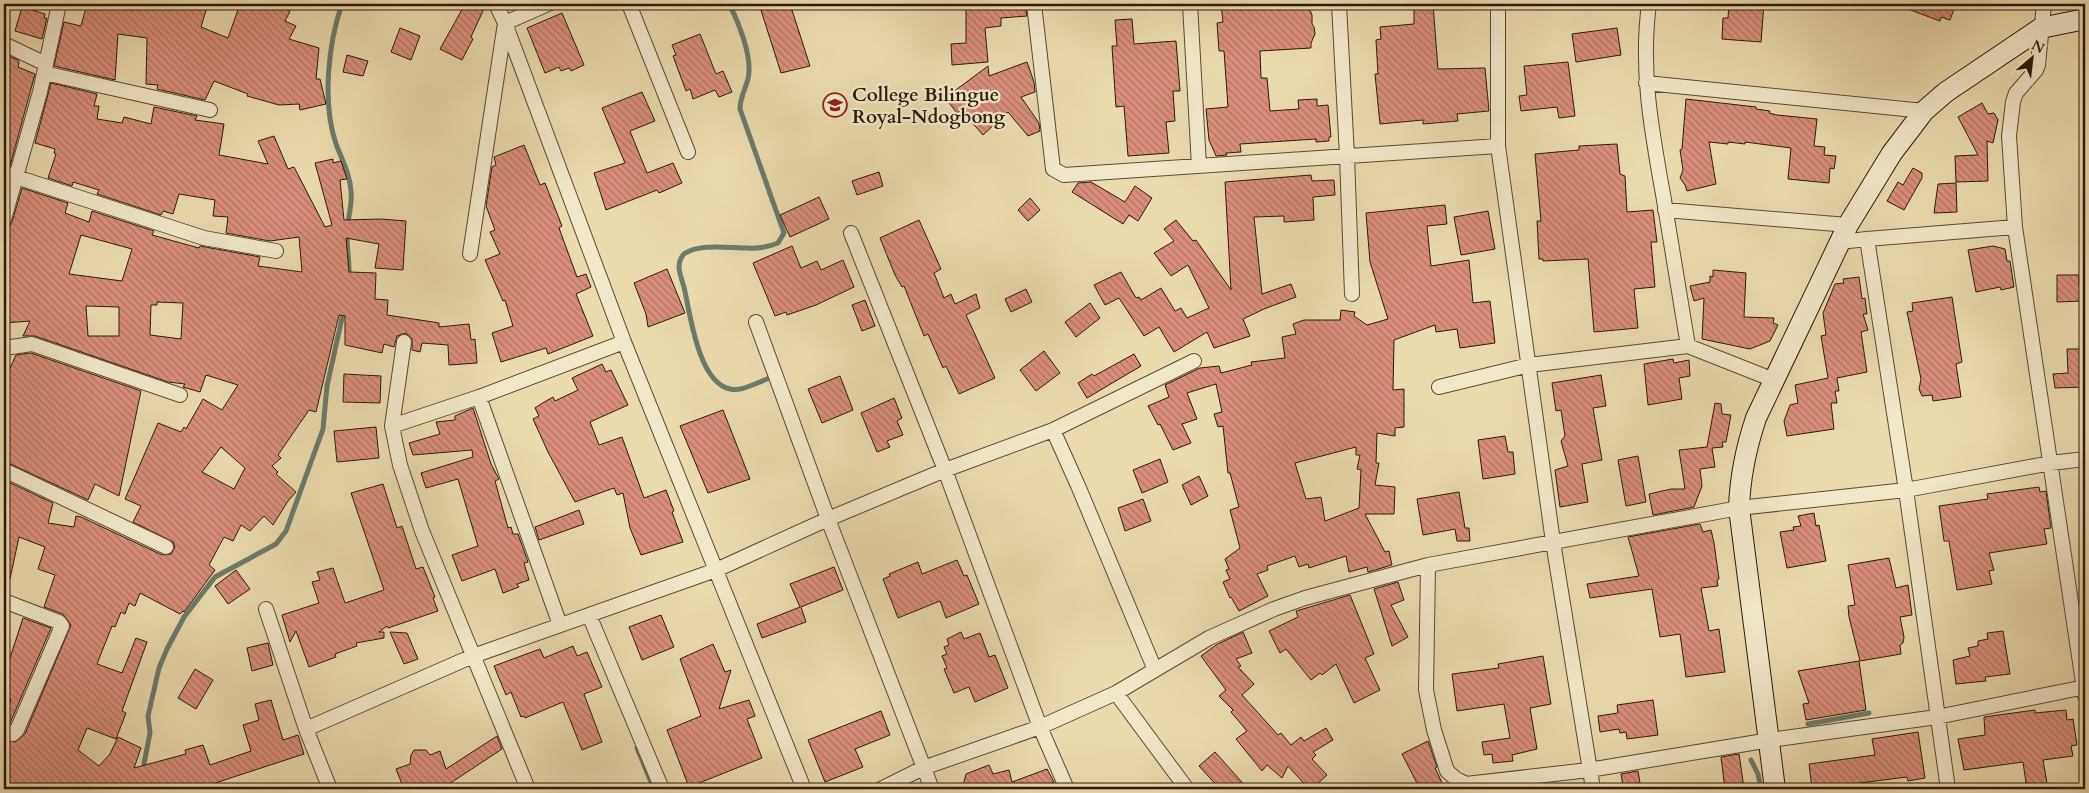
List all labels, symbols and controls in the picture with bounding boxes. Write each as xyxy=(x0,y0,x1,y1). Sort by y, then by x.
north arrow xyxy=(2006,32,2056,82)
text: N xyxy=(2028,36,2048,58)
place label: College Bilingue Royal-Ndogbong xyxy=(852,82,1006,130)
school or university icon: College Bilingue Royal-Ndogbong xyxy=(822,92,848,118)

